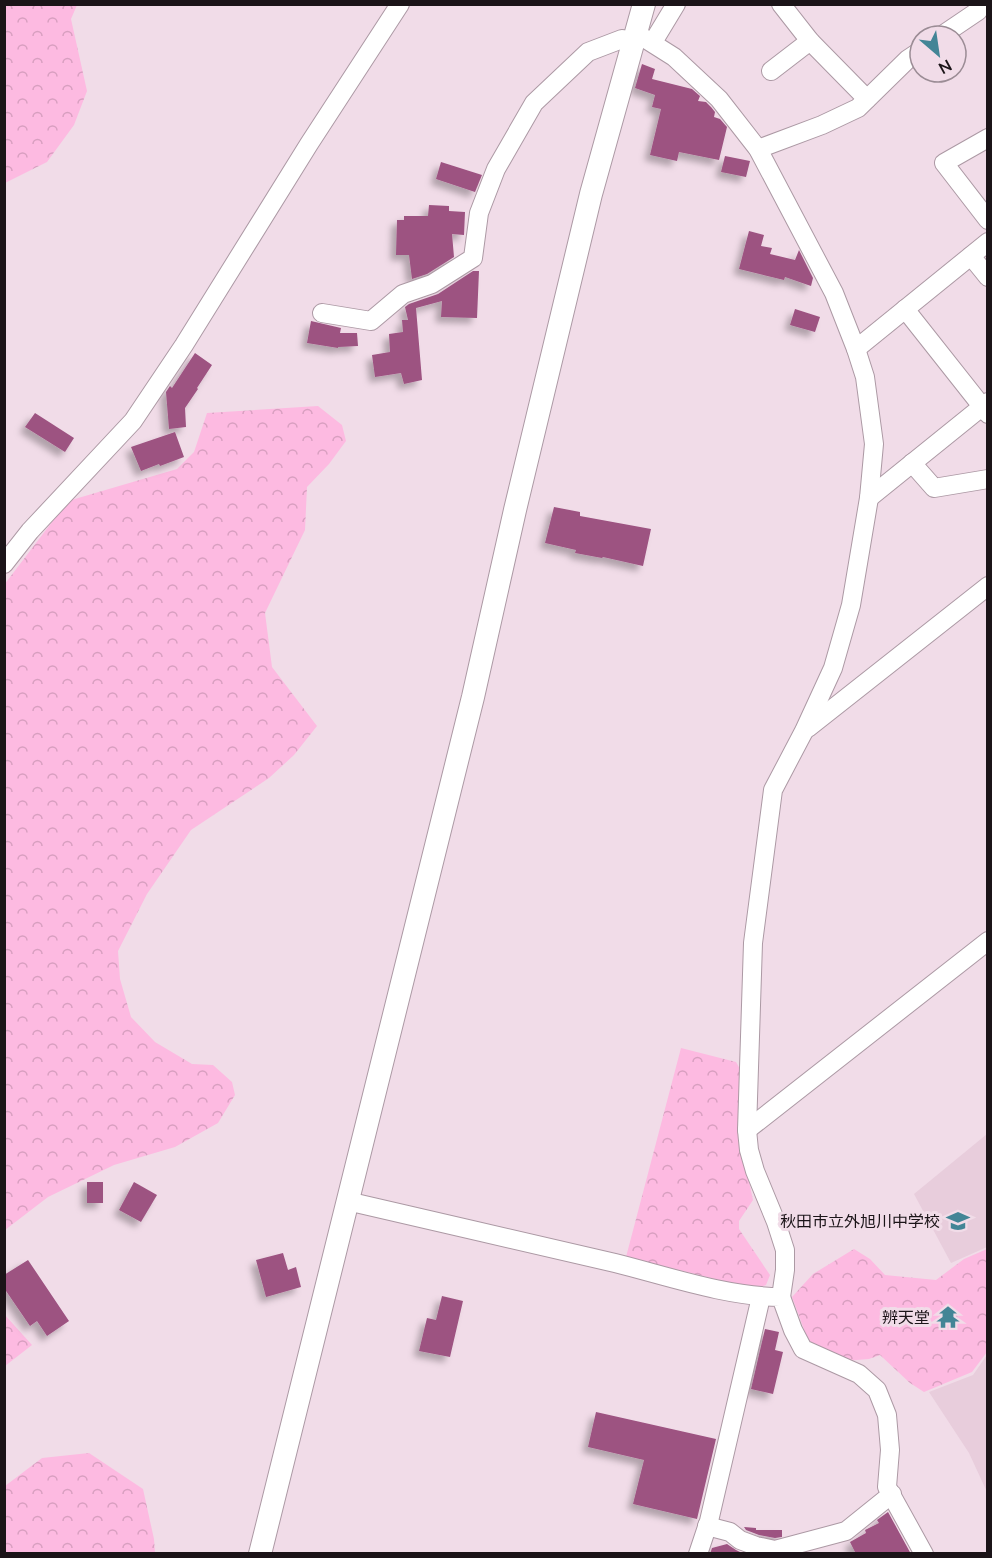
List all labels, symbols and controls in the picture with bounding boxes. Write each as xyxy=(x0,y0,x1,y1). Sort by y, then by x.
north arrow xyxy=(908,24,968,84)
text: N xyxy=(935,55,955,79)
school or university icon: 秋田市立外旭川中学校 xyxy=(945,1208,971,1234)
place label: 秋田市立外旭川中学校 xyxy=(780,1211,940,1231)
temple icon: 辨天堂 xyxy=(935,1304,961,1330)
place label: 辨天堂 xyxy=(882,1307,930,1327)

